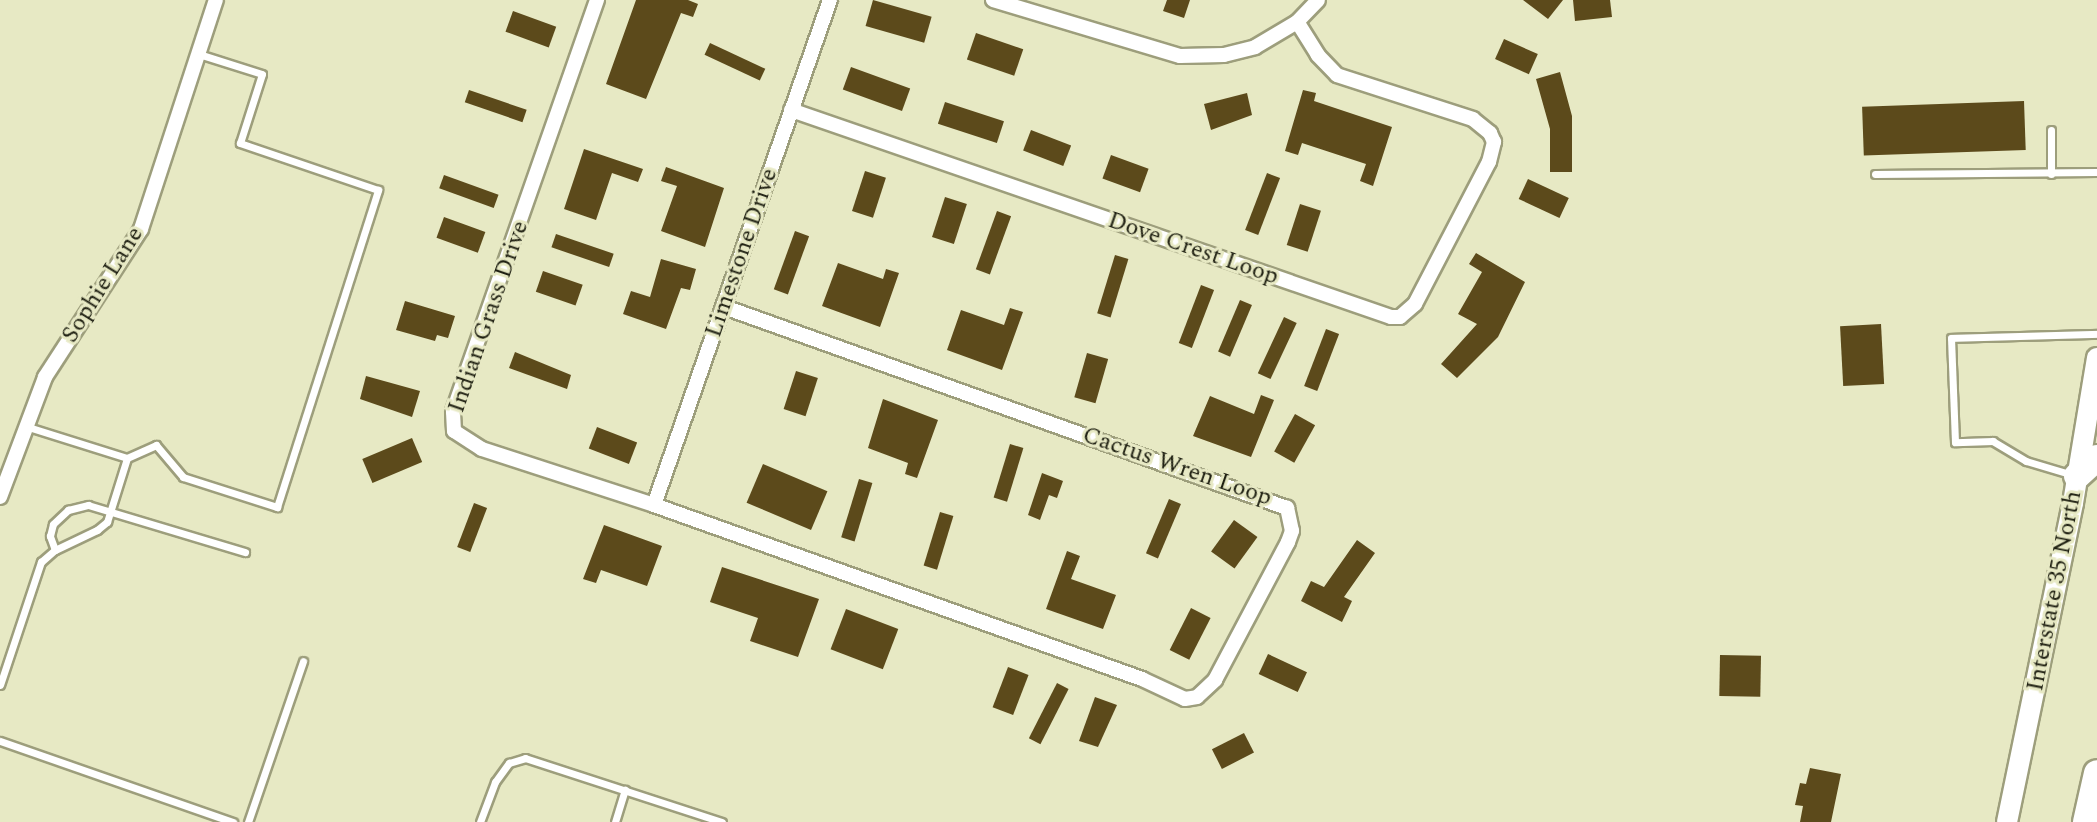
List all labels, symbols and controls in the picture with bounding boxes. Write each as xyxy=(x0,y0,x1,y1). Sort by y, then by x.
street label: Limestone Drive xyxy=(700,165,784,341)
street label: Dove Crest Loop xyxy=(1104,206,1282,292)
street label: Indian Grass Drive xyxy=(443,217,535,417)
street label: Sophie Lane xyxy=(56,222,150,348)
street label: Cactus Wren Loop xyxy=(1079,421,1275,513)
street label: Interstate 35 North xyxy=(2021,488,2089,694)

